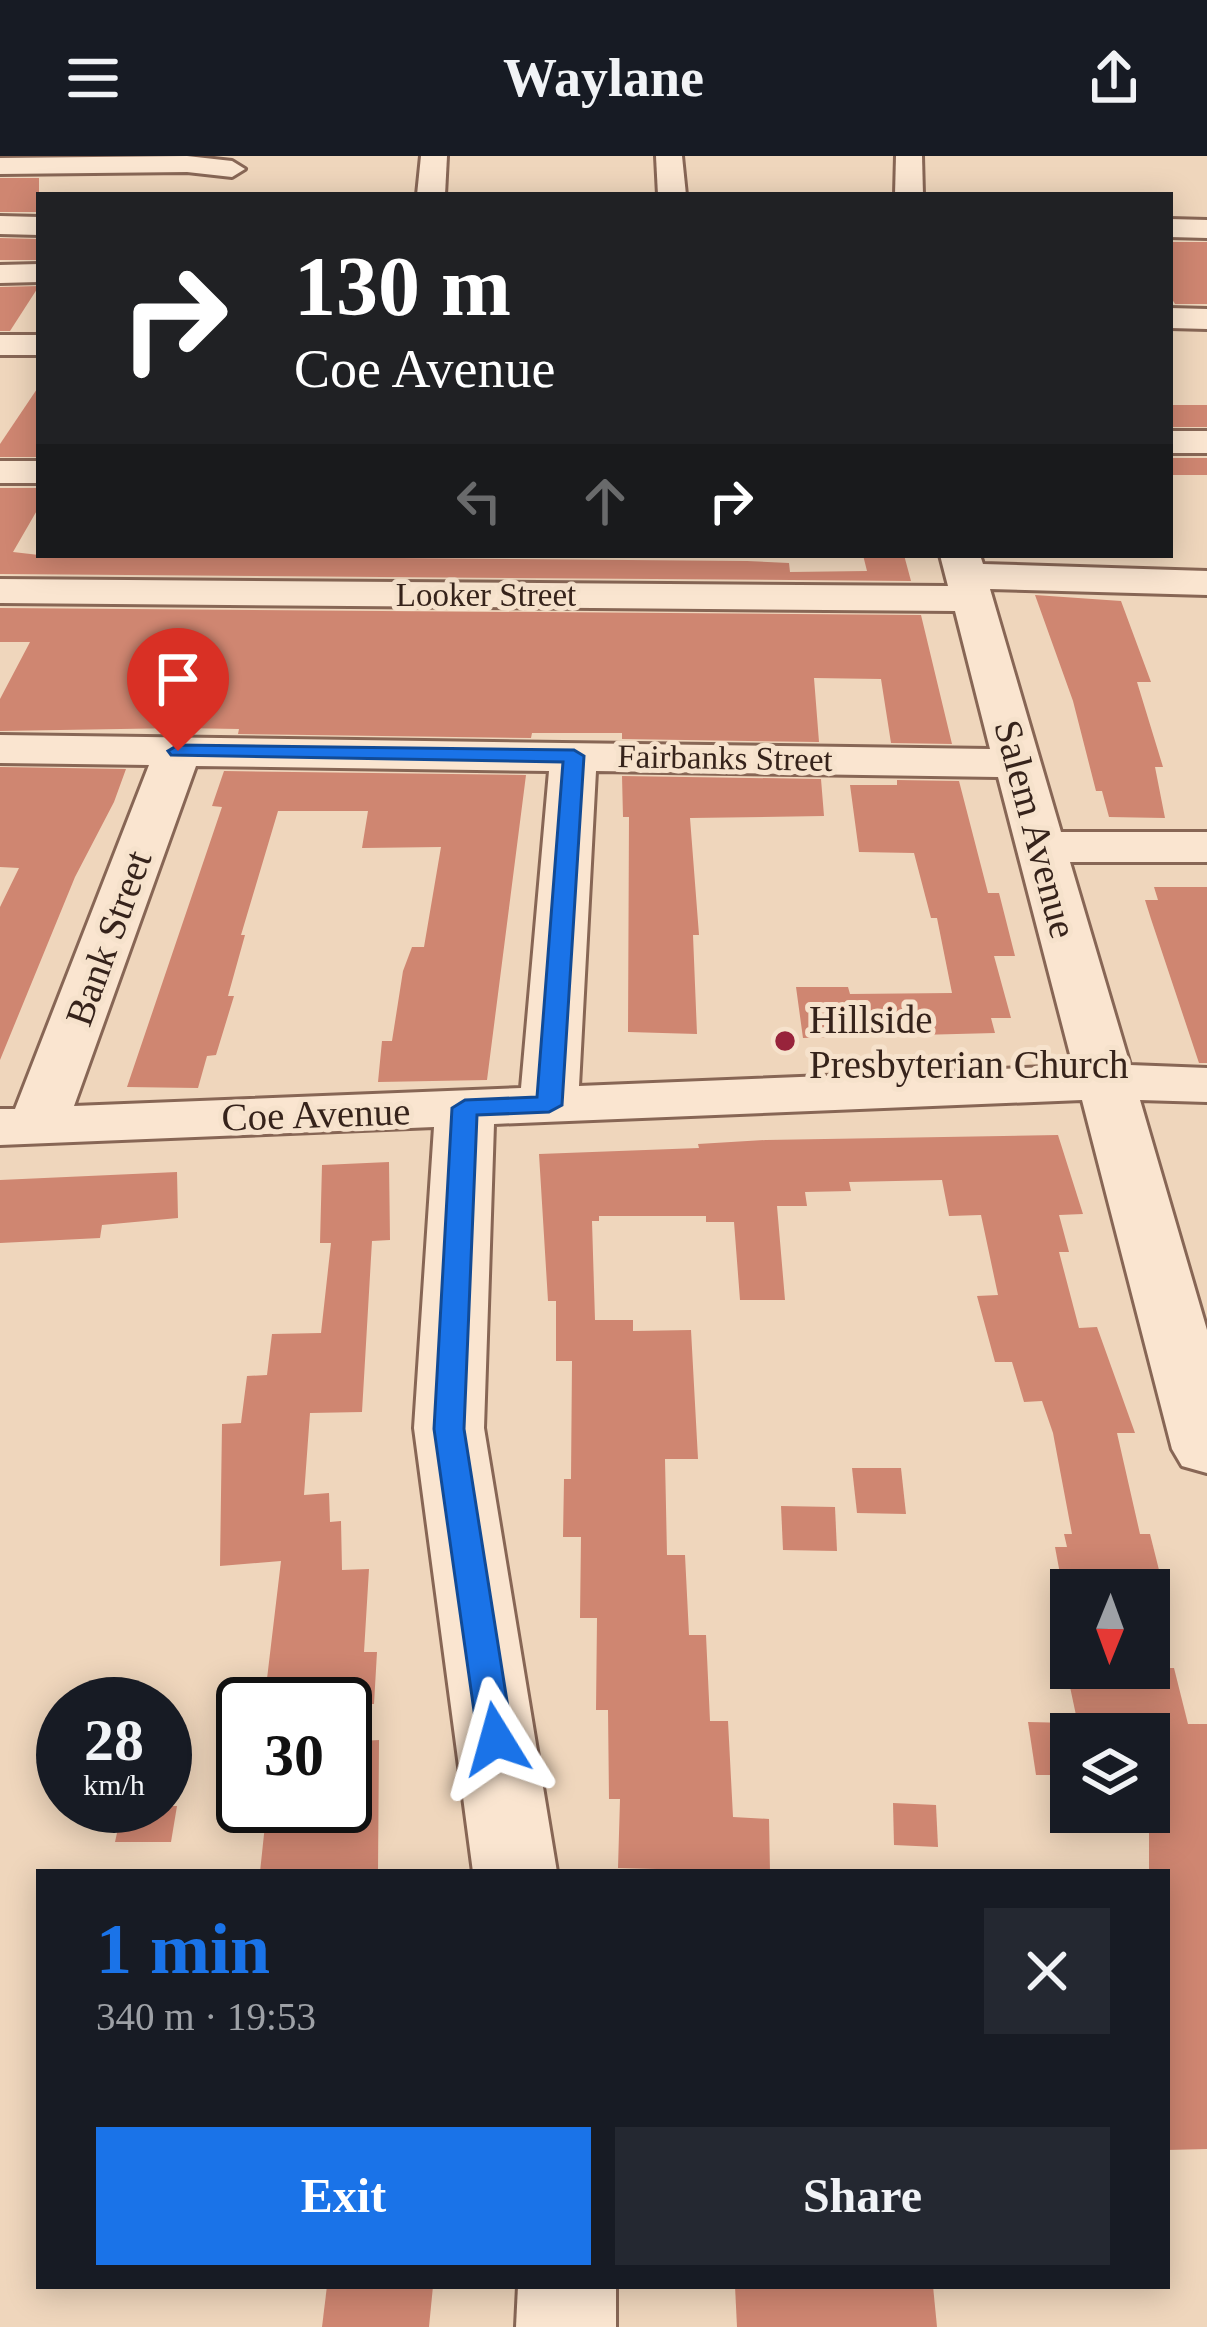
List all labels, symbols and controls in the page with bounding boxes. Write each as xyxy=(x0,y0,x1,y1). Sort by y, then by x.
icon: menu xyxy=(60,45,126,111)
icon: share xyxy=(1081,45,1147,111)
text: Waylane xyxy=(503,48,704,108)
icon: right xyxy=(96,240,252,396)
text: 130 m xyxy=(294,240,511,333)
text: Coe Avenue xyxy=(294,339,555,399)
icon: left xyxy=(446,468,512,534)
icon: ahead xyxy=(572,468,638,534)
icon: right xyxy=(698,468,764,534)
street label: Looker Street xyxy=(396,577,576,613)
pin xyxy=(127,628,229,751)
icon: arrive xyxy=(145,646,211,712)
street label: Salem Avenue xyxy=(986,716,1086,942)
street label: Fairbanks Street xyxy=(617,738,833,778)
street label: Bank Street xyxy=(56,844,160,1031)
place label: Hillside Presbyterian Church xyxy=(809,998,1129,1087)
marker: Hillside Presbyterian Church xyxy=(772,1028,798,1054)
street label: Coe Avenue xyxy=(221,1089,411,1139)
north arrow xyxy=(1050,1569,1170,1689)
map controls xyxy=(1050,1569,1170,1833)
position arrow xyxy=(433,1676,559,1802)
speed limit sign: 30 xyxy=(216,1677,372,1833)
text: 28 xyxy=(84,1707,144,1773)
button: layers xyxy=(1050,1713,1170,1833)
text: km/h xyxy=(83,1768,145,1801)
button: close xyxy=(984,1908,1110,2034)
text: 1 min xyxy=(96,1909,270,1989)
text: 340 m · 19:53 xyxy=(96,1995,316,2038)
button: Exit xyxy=(96,2127,591,2265)
button: Share xyxy=(615,2127,1110,2265)

